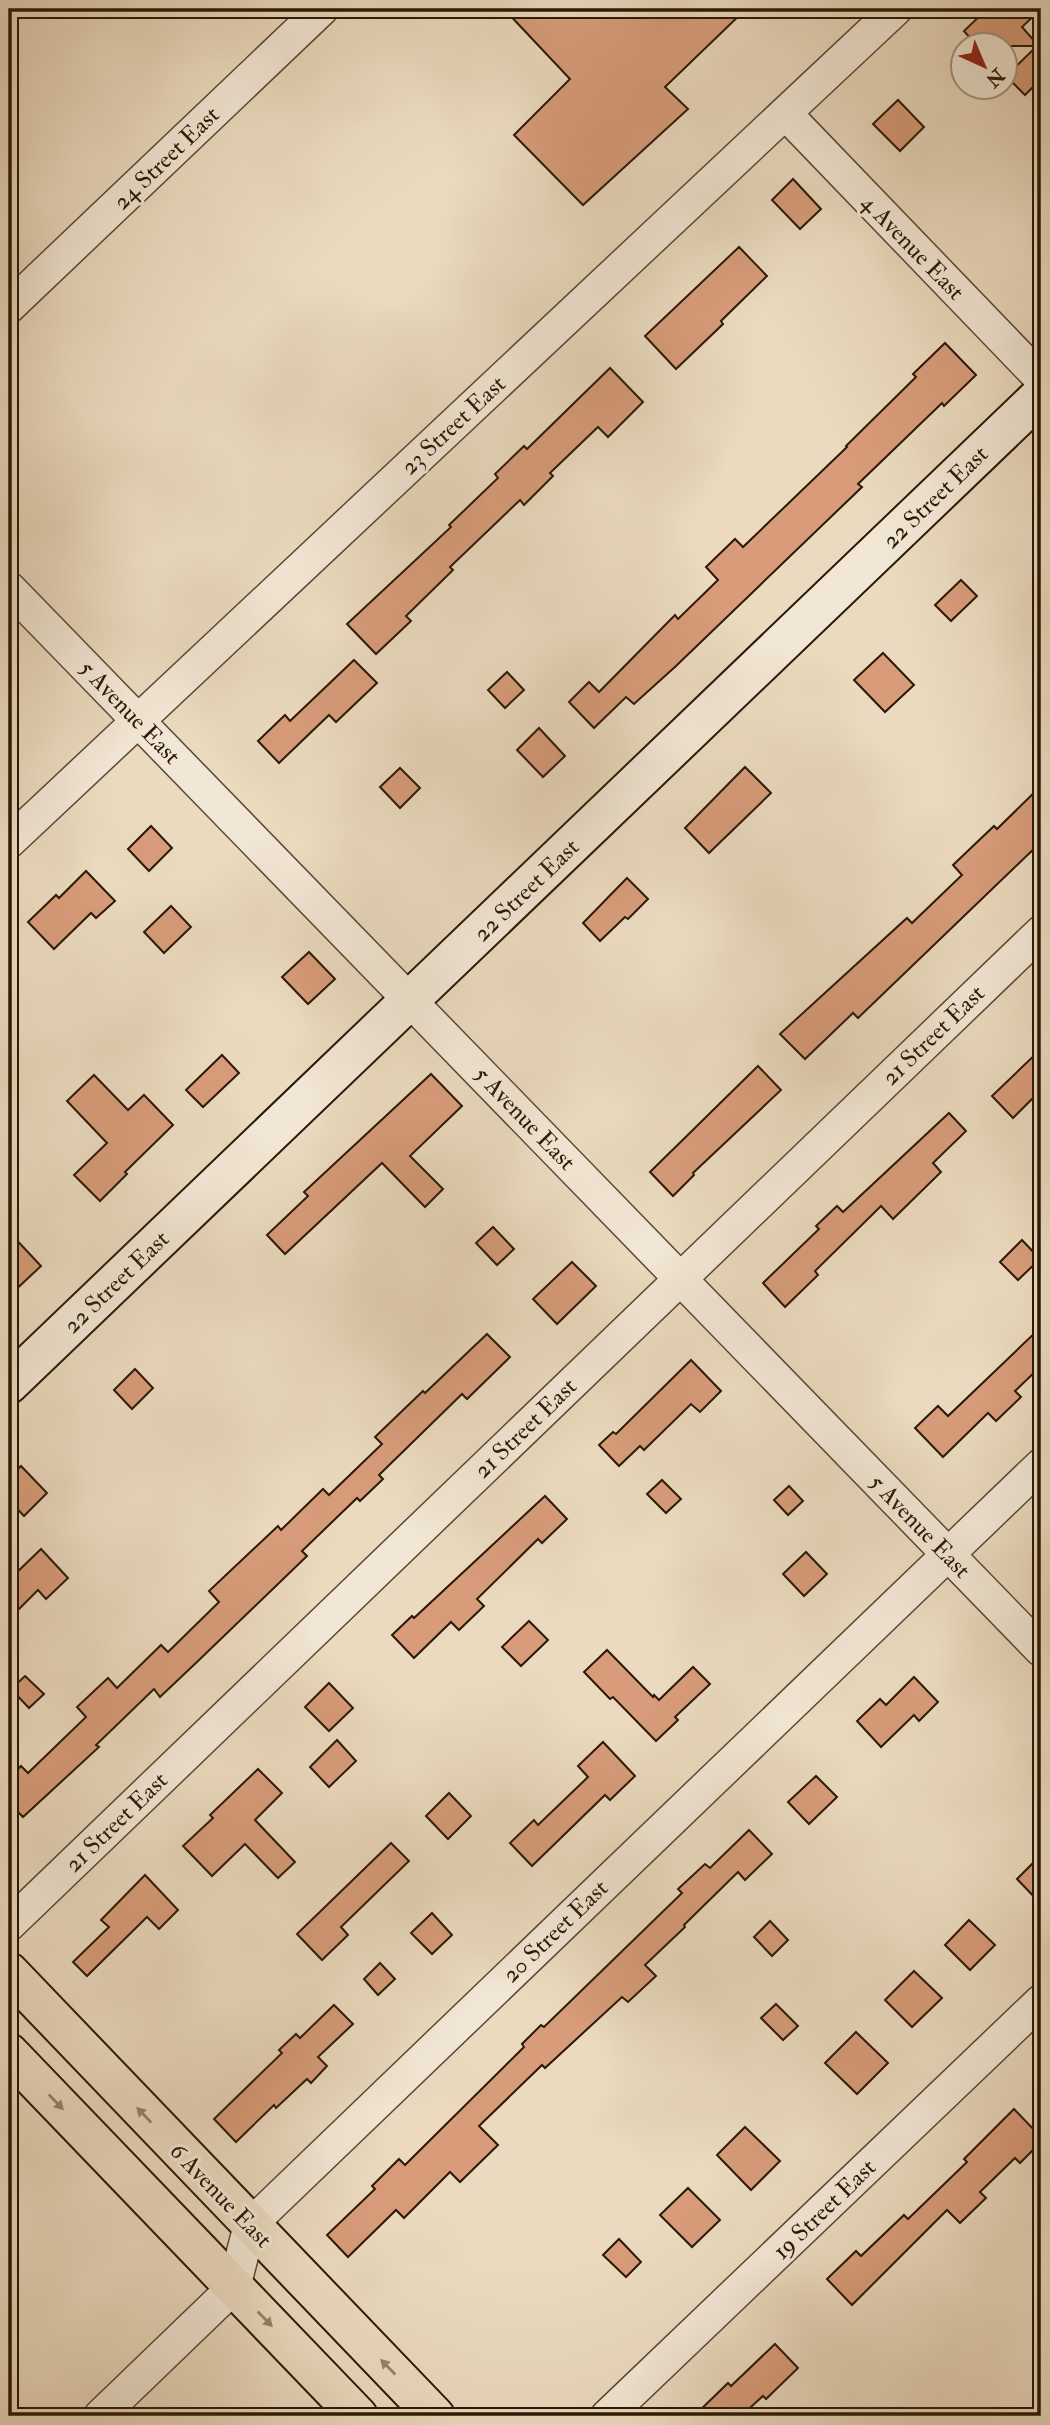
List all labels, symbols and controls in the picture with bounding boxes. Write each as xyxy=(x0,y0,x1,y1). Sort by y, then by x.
north arrow xyxy=(948,32,1018,102)
text: N xyxy=(980,62,1010,93)
street label: 24 Street East xyxy=(107,100,226,217)
street label: 4 Avenue East xyxy=(854,188,971,307)
street label: 23 Street East xyxy=(394,369,513,482)
street label: 22 Street East xyxy=(876,439,995,556)
street label: 5 Avenue East xyxy=(72,654,187,771)
street label: 22 Street East xyxy=(467,832,586,949)
street label: 21 Street East xyxy=(875,978,992,1092)
street label: 5 Avenue East xyxy=(467,1060,582,1177)
street label: 22 Street East xyxy=(57,1224,176,1341)
street label: 21 Street East xyxy=(467,1371,584,1485)
street label: 5 Avenue East xyxy=(862,1468,977,1585)
street label: 21 Street East xyxy=(58,1765,175,1879)
street label: 20 Street East xyxy=(496,1873,615,1990)
one-way arrow xyxy=(48,2093,64,2110)
one-way arrow xyxy=(137,2107,153,2124)
street label: 6 Avenue East xyxy=(163,2136,279,2255)
street label: 19 Street East xyxy=(766,2152,883,2266)
one-way arrow xyxy=(256,2310,272,2327)
one-way arrow xyxy=(380,2359,396,2376)

